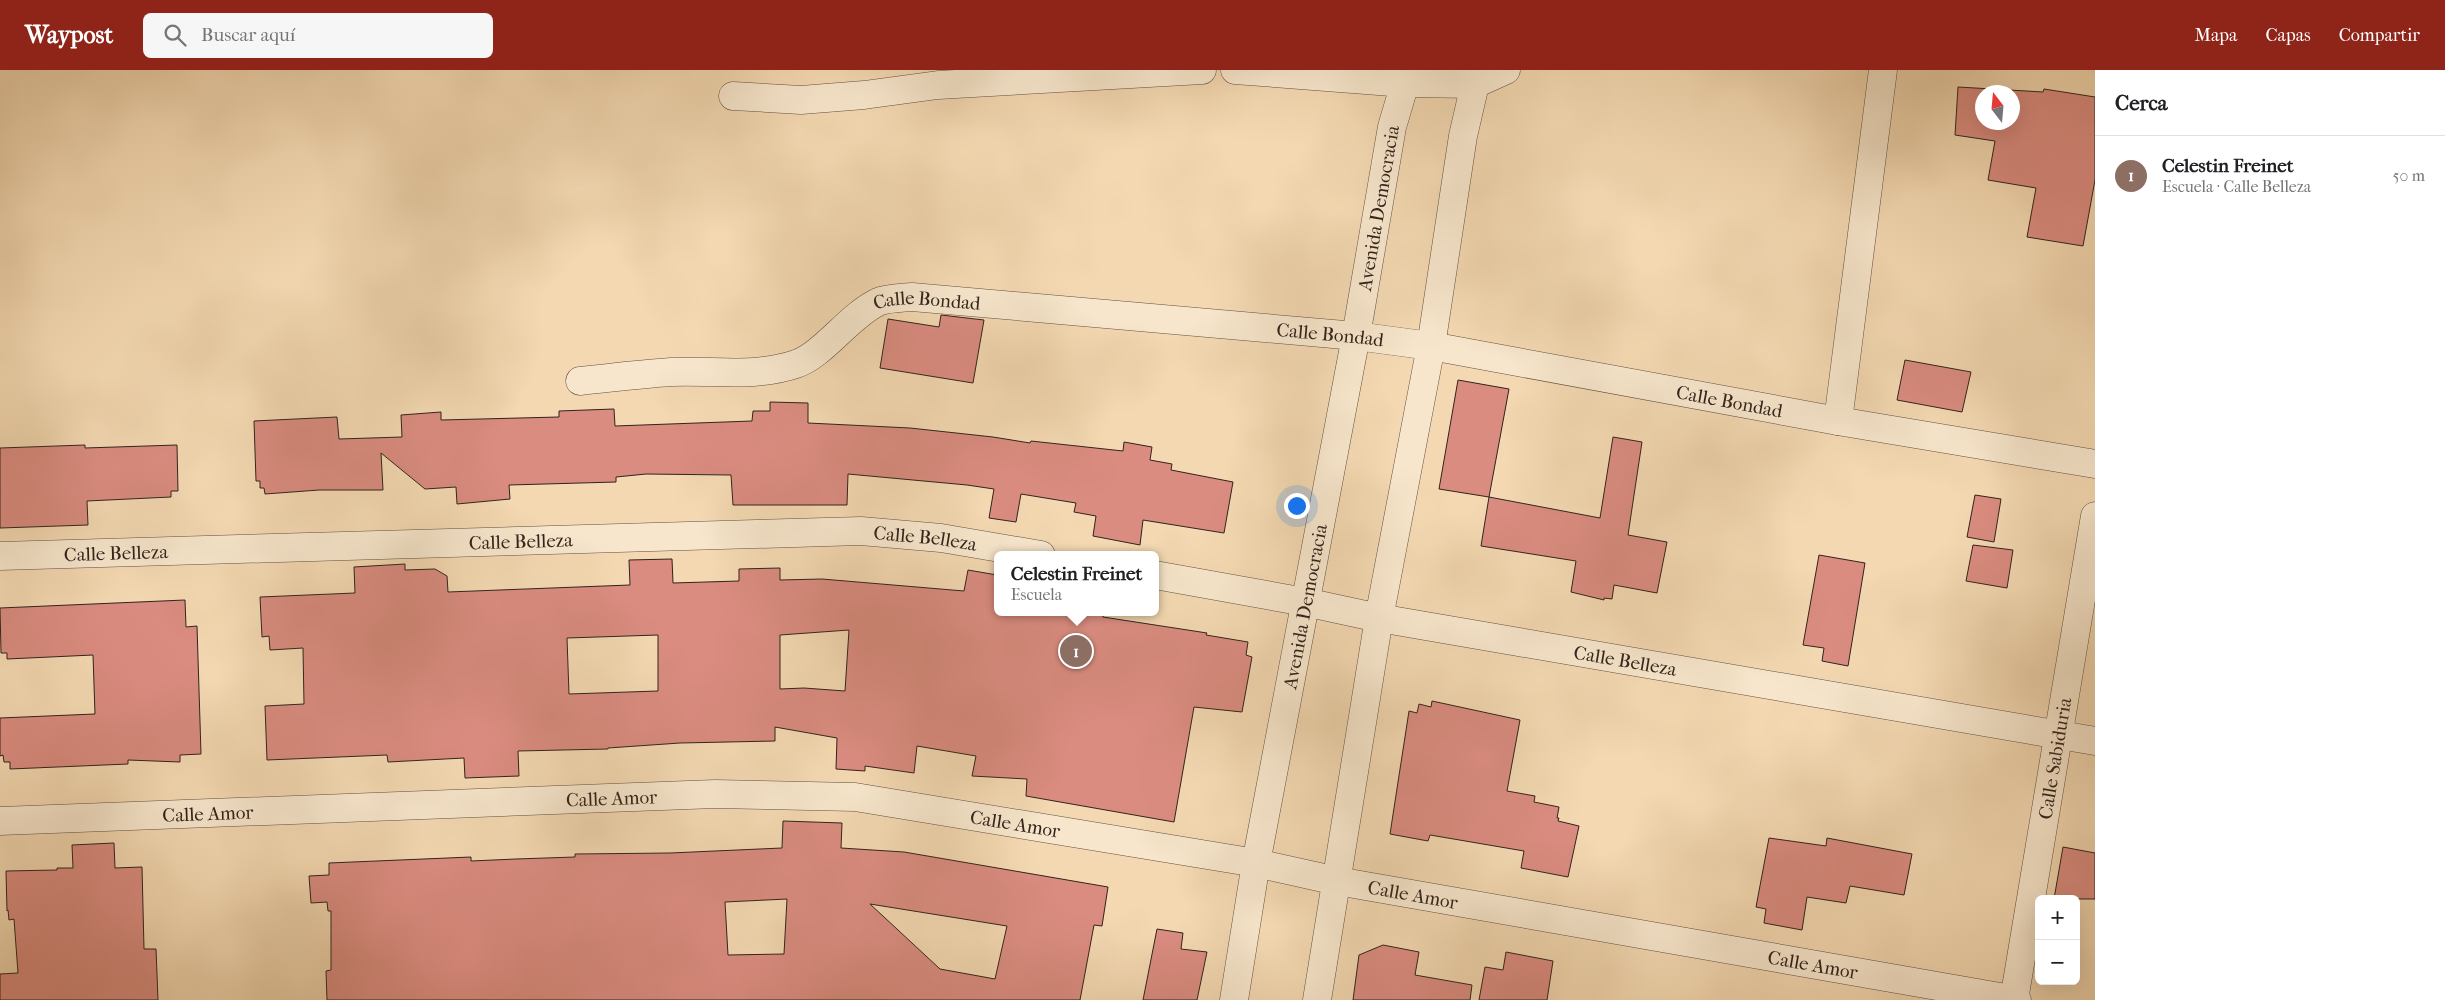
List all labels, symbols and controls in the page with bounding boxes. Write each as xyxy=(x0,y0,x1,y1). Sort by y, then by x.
search box xyxy=(143,13,493,58)
text: Waypost xyxy=(25,21,113,49)
icon: search xyxy=(161,21,189,49)
text: Buscar aquí xyxy=(201,24,295,46)
text: Mapa xyxy=(2195,25,2237,46)
text: Capas xyxy=(2265,25,2311,46)
text: Compartir xyxy=(2339,25,2420,46)
north arrow xyxy=(1975,85,2020,130)
text: Cerca xyxy=(2115,91,2167,115)
street label: Avenida Democracia xyxy=(1354,124,1404,294)
text: Celestin Freinet xyxy=(2162,155,2293,177)
text: 1 xyxy=(2128,166,2134,185)
text: 50 m xyxy=(2393,166,2425,185)
text: Escuela · Calle Belleza xyxy=(2162,177,2311,196)
street label: Calle Bondad xyxy=(870,287,982,315)
street label: Calle Bondad xyxy=(1276,319,1386,352)
street label: Calle Bondad xyxy=(1674,381,1785,423)
your location xyxy=(1284,493,1310,519)
street label: Calle Belleza xyxy=(872,522,979,556)
street label: Avenida Democracia xyxy=(1279,522,1332,692)
street label: Calle Belleza xyxy=(468,529,573,554)
street label: Calle Belleza xyxy=(64,541,169,566)
popup xyxy=(994,551,1159,616)
text: Celestin Freinet xyxy=(1011,563,1142,585)
text: Escuela xyxy=(1011,585,1062,604)
pin: 1 xyxy=(1060,632,1092,670)
street label: Calle Belleza xyxy=(1572,642,1678,681)
street label: Calle Sabiduria xyxy=(2034,696,2076,821)
street label: Calle Amor xyxy=(566,786,658,812)
street label: Calle Amor xyxy=(162,801,255,827)
street label: Calle Amor xyxy=(968,806,1063,843)
street label: Calle Amor xyxy=(1366,877,1460,914)
map controls xyxy=(2035,895,2080,985)
button: + xyxy=(2035,895,2080,940)
button: − xyxy=(2035,940,2080,985)
street label: Calle Amor xyxy=(1766,947,1860,984)

